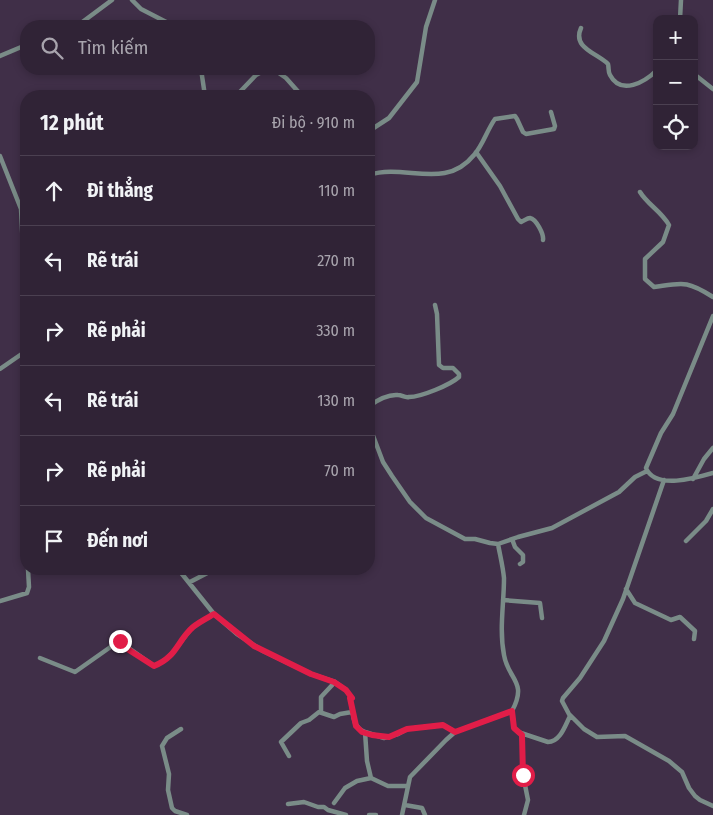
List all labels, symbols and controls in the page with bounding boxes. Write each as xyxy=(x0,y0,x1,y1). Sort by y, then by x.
map controls xyxy=(653,15,698,150)
button: + xyxy=(653,15,698,60)
search box xyxy=(20,20,375,75)
icon: search xyxy=(38,34,66,62)
text: Tìm kiếm xyxy=(78,36,148,59)
button: − xyxy=(653,60,698,105)
button: locate xyxy=(653,105,698,150)
text: 12 phút xyxy=(40,110,104,136)
text: Đi bộ · 910 m xyxy=(272,113,355,132)
icon: ahead xyxy=(40,177,68,205)
text: Đi thẳng xyxy=(87,179,153,202)
text: 110 m xyxy=(318,181,355,200)
icon: left xyxy=(40,247,68,275)
text: Rẽ trái xyxy=(87,249,138,272)
text: 270 m xyxy=(317,251,355,270)
icon: right xyxy=(40,317,68,345)
text: Rẽ phải xyxy=(87,319,146,342)
text: 330 m xyxy=(316,321,355,340)
icon: left xyxy=(40,387,68,415)
text: Rẽ trái xyxy=(87,389,138,412)
text: 130 m xyxy=(317,391,355,410)
icon: right xyxy=(40,457,68,485)
text: Rẽ phải xyxy=(87,459,146,482)
text: 70 m xyxy=(324,461,355,480)
icon: arrive xyxy=(40,527,68,555)
text: Đến nơi xyxy=(87,529,148,552)
route end xyxy=(109,630,132,653)
route start xyxy=(512,764,535,787)

